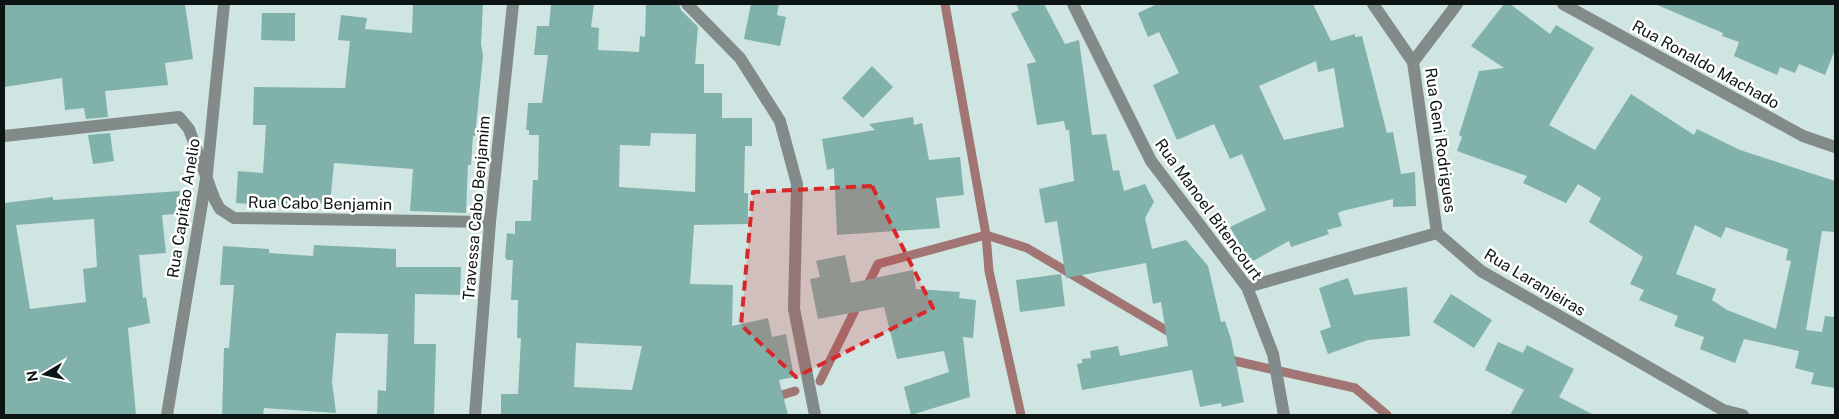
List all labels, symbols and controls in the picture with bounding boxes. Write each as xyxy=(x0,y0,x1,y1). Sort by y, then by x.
street label: Rua Ronaldo Machado xyxy=(1629,16,1783,113)
street label: Rua Geni Rodrigues xyxy=(1421,66,1460,214)
street label: Travessa Cabo Benjamim xyxy=(459,115,494,301)
street label: Rua Manoel Bitencourt xyxy=(1151,135,1266,284)
street label: Rua Capitão Anelio xyxy=(163,137,204,279)
street label: Rua Cabo Benjamin xyxy=(248,193,392,214)
street label: Rua Laranjeiras xyxy=(1481,245,1589,320)
north arrow xyxy=(20,349,70,399)
text: N xyxy=(23,369,41,383)

